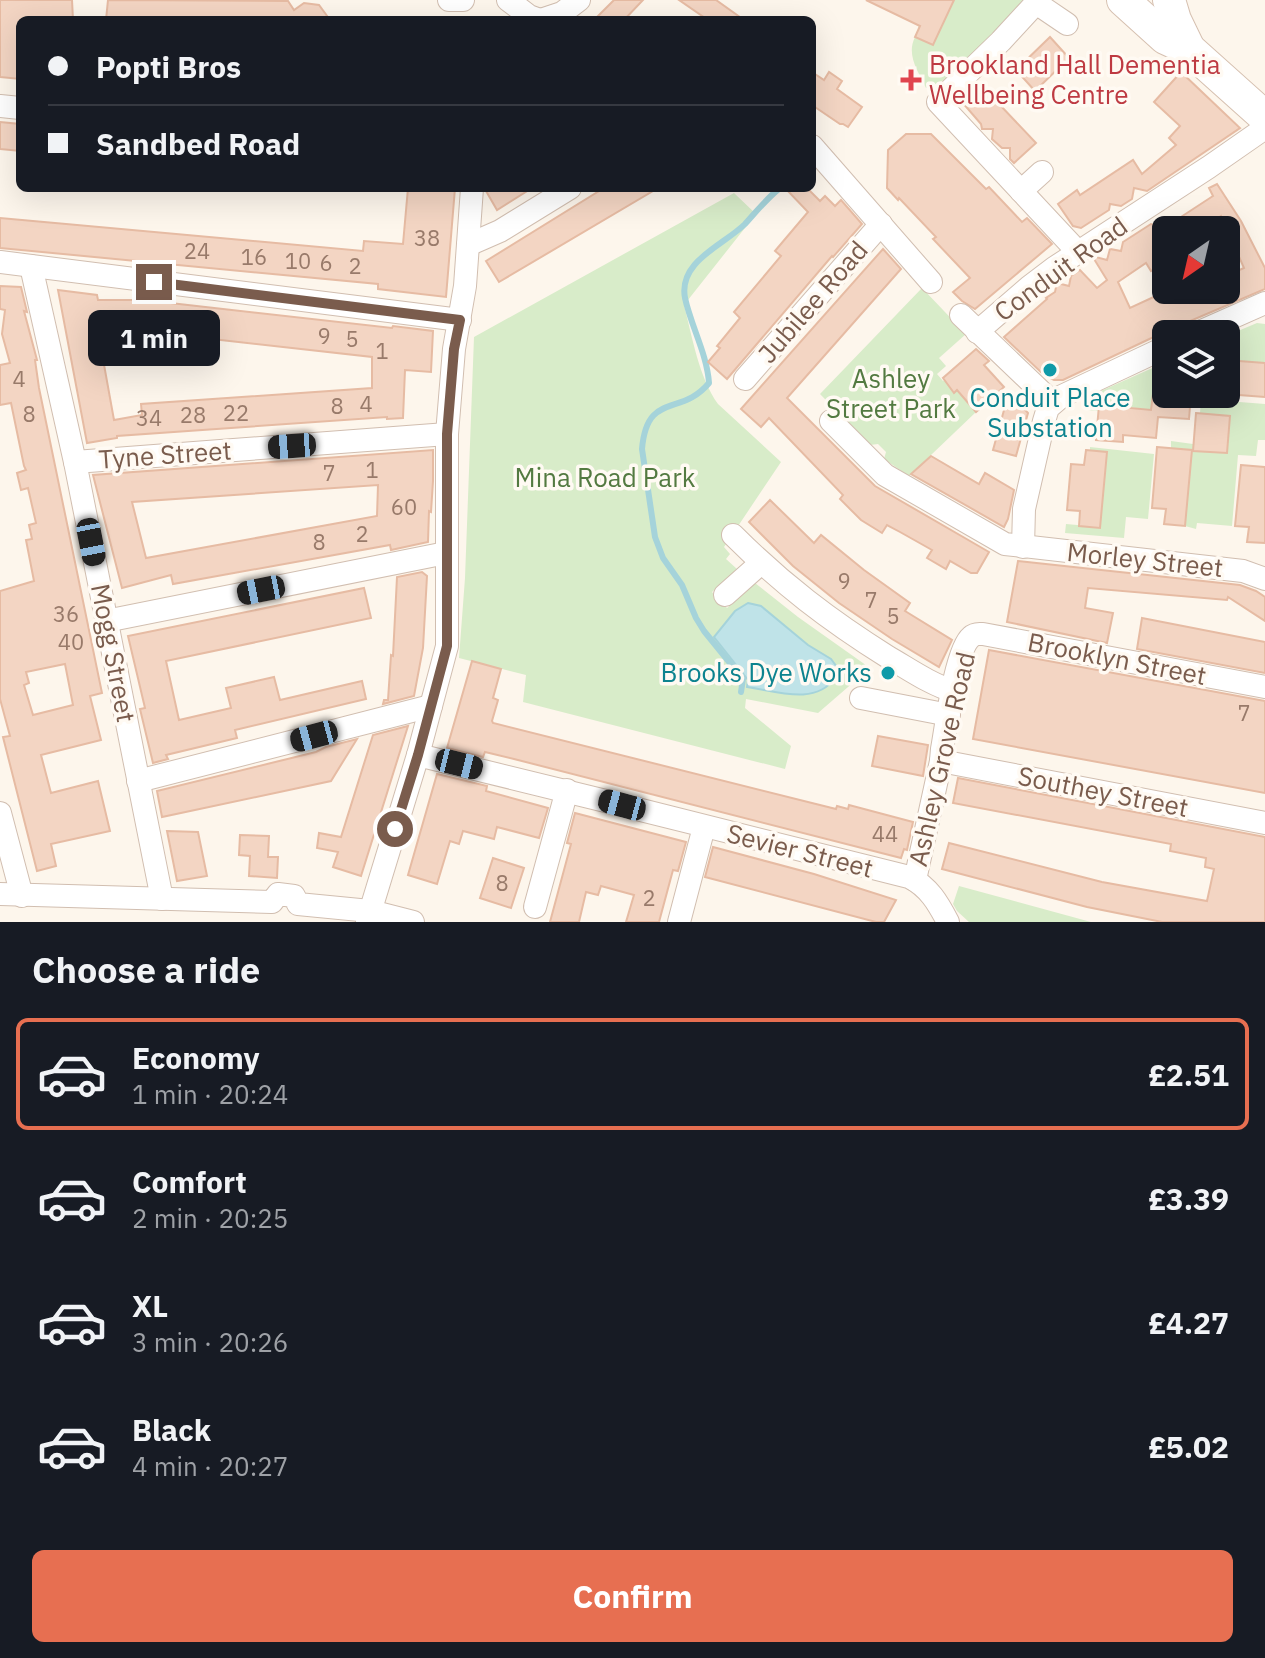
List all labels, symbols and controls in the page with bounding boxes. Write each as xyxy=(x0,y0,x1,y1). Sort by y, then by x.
text: Popti Bros xyxy=(96,47,241,86)
place label: Brookland Hall Dementia Wellbeing Centre xyxy=(929,47,1221,111)
marker: Brookland Hall Dementia Wellbeing Centre xyxy=(900,69,922,91)
text: Sandbed Road xyxy=(96,124,300,163)
street label: Conduit Road xyxy=(987,208,1134,328)
north arrow xyxy=(1152,216,1240,304)
map controls xyxy=(1152,216,1240,408)
house number: 38 xyxy=(414,223,440,252)
street label: Jubilee Road xyxy=(750,233,875,370)
house number: 24 xyxy=(184,236,210,265)
house number: 16 xyxy=(241,242,267,271)
house number: 10 xyxy=(285,246,311,275)
house number: 6 xyxy=(319,248,333,277)
house number: 2 xyxy=(348,251,362,280)
route end xyxy=(136,264,172,300)
callout: 1 min xyxy=(88,310,220,366)
button: layers xyxy=(1152,320,1240,408)
text: 1 min xyxy=(120,321,188,355)
house number: 9 xyxy=(317,321,331,350)
house number: 5 xyxy=(345,324,359,353)
house number: 1 xyxy=(375,336,389,365)
park label: Ashley Street Park xyxy=(826,361,956,425)
marker: Conduit Place Substation xyxy=(1041,361,1059,379)
house number: 4 xyxy=(12,364,26,393)
place label: Conduit Place Substation xyxy=(970,380,1131,444)
house number: 4 xyxy=(359,389,373,418)
house number: 8 xyxy=(330,391,344,420)
house number: 22 xyxy=(223,398,249,427)
house number: 8 xyxy=(22,399,36,428)
house number: 28 xyxy=(180,400,206,429)
house number: 34 xyxy=(136,403,162,432)
street label: Tyne Street xyxy=(97,432,233,476)
car xyxy=(267,432,317,460)
house number: 1 xyxy=(365,455,379,484)
house number: 7 xyxy=(322,458,336,487)
park label: Mina Road Park xyxy=(515,460,696,494)
house number: 60 xyxy=(391,492,417,521)
car xyxy=(75,516,107,568)
house number: 2 xyxy=(355,519,369,548)
house number: 8 xyxy=(312,527,326,556)
street label: Morley Street xyxy=(1065,534,1225,584)
house number: 9 xyxy=(837,566,851,595)
car xyxy=(235,574,287,606)
street label: Mogg Street xyxy=(84,581,144,725)
house number: 7 xyxy=(864,585,878,614)
house number: 36 xyxy=(53,599,79,628)
house number: 5 xyxy=(886,601,900,630)
street label: Brooklyn Street xyxy=(1025,624,1209,692)
house number: 40 xyxy=(58,627,84,656)
street label: Ashley Grove Road xyxy=(900,648,982,869)
place label: Brooks Dye Works xyxy=(661,655,872,689)
marker: Brooks Dye Works xyxy=(879,664,897,682)
house number: 7 xyxy=(1237,698,1251,727)
car xyxy=(288,718,340,754)
car xyxy=(433,747,485,781)
street label: Southey Street xyxy=(1015,758,1191,824)
car xyxy=(596,787,648,823)
route start xyxy=(377,811,413,847)
street label: Sevier Street xyxy=(723,815,877,885)
house number: 44 xyxy=(872,819,898,848)
house number: 8 xyxy=(495,868,509,897)
house number: 2 xyxy=(642,883,656,912)
text: Choose a ride xyxy=(32,946,260,993)
icon: car xyxy=(36,1038,108,1110)
text: Economy xyxy=(132,1038,260,1077)
text: £2.51 xyxy=(1148,1055,1229,1094)
text: 1 min · 20:24 xyxy=(132,1077,288,1111)
icon: car xyxy=(36,1162,108,1234)
text: Comfort xyxy=(132,1162,247,1201)
text: £3.39 xyxy=(1148,1179,1229,1218)
text: 2 min · 20:25 xyxy=(132,1201,288,1235)
icon: car xyxy=(36,1286,108,1358)
text: XL xyxy=(132,1286,168,1325)
text: £4.27 xyxy=(1148,1303,1229,1342)
text: 3 min · 20:26 xyxy=(132,1325,288,1359)
icon: car xyxy=(36,1410,108,1482)
text: Black xyxy=(132,1410,211,1449)
text: £5.02 xyxy=(1148,1427,1229,1466)
text: 4 min · 20:27 xyxy=(132,1449,288,1483)
button: Confirm xyxy=(32,1550,1233,1642)

